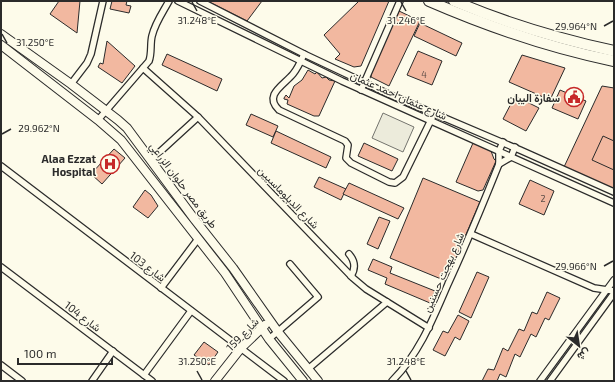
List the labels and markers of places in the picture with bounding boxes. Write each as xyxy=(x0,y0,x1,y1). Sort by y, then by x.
public building icon: سفارة اليبان xyxy=(563,86,585,108)
place label: سفارة اليبان xyxy=(507,91,560,105)
place label: Alaa Ezzat Hospital xyxy=(42,152,96,178)
hospital icon: Alaa Ezzat Hospital xyxy=(99,153,121,175)

